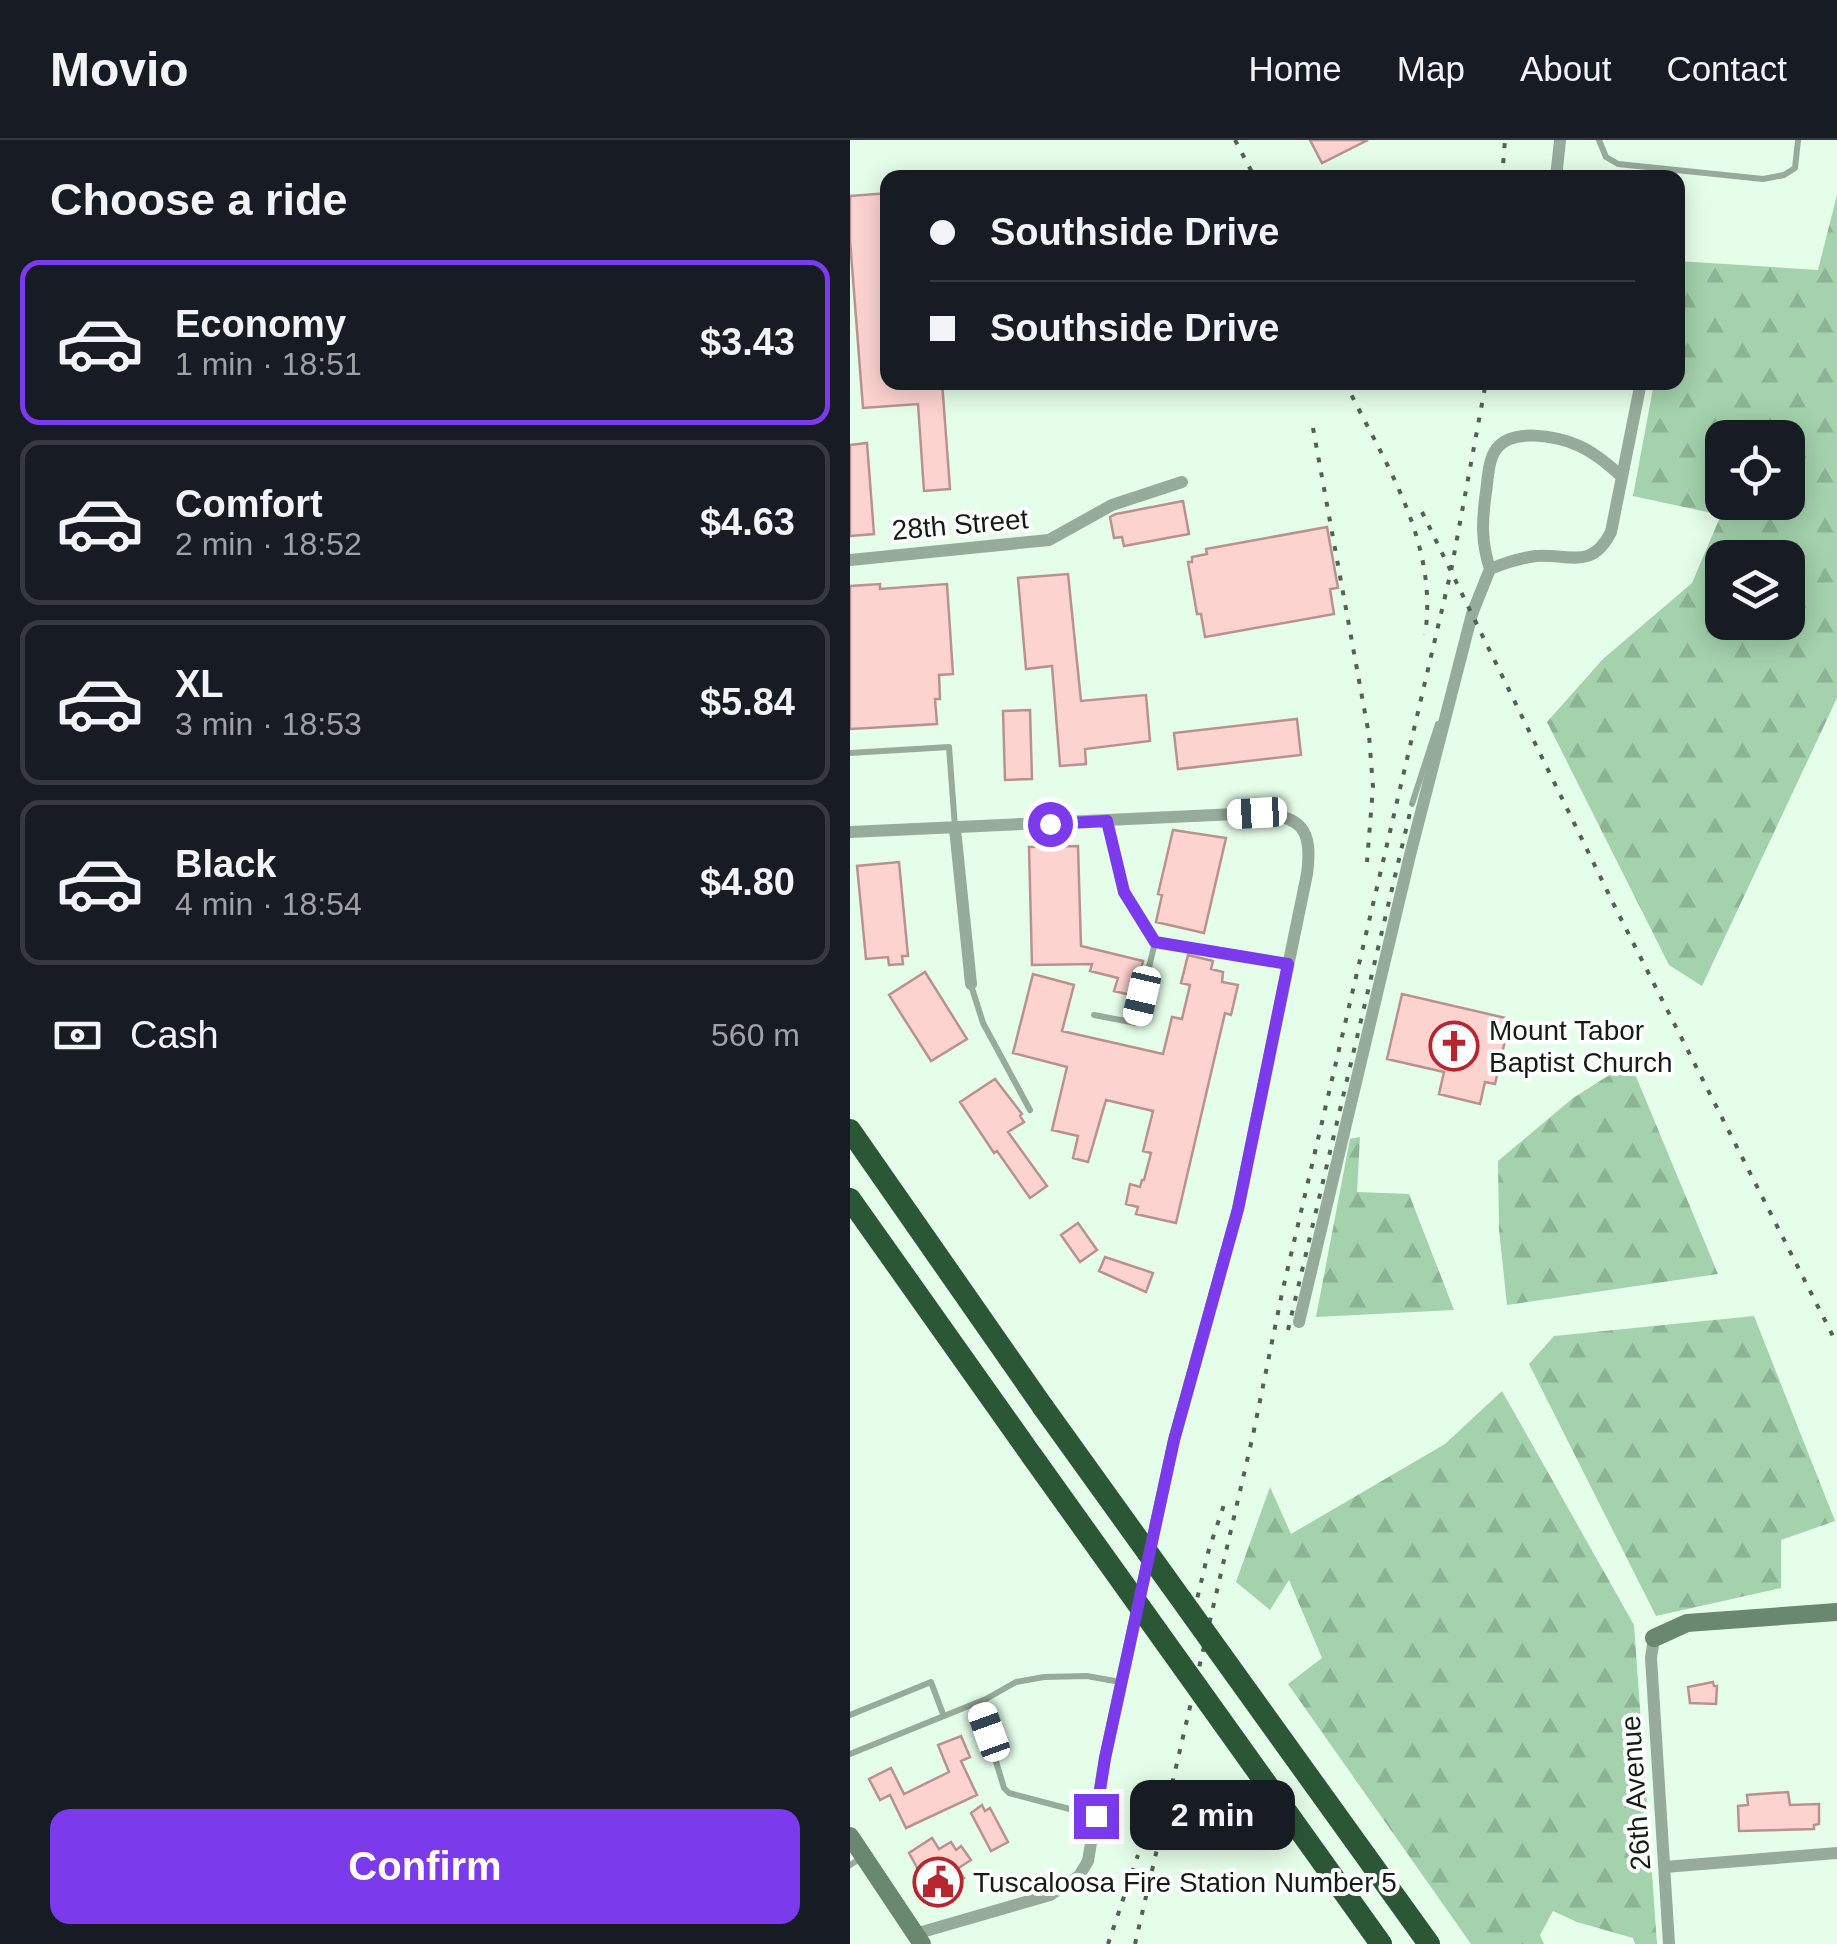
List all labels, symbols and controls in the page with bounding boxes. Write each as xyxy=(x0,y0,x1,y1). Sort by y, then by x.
text: Movio xyxy=(50,43,189,96)
text: Home xyxy=(1248,49,1342,88)
text: Map xyxy=(1397,49,1465,88)
text: About xyxy=(1520,49,1611,88)
text: Contact xyxy=(1666,49,1787,88)
text: Choose a ride xyxy=(50,174,348,225)
text: Southside Drive xyxy=(990,211,1279,253)
icon: car xyxy=(55,298,145,388)
text: Economy xyxy=(175,303,346,345)
text: Southside Drive xyxy=(990,307,1279,349)
text: $3.43 xyxy=(700,321,795,363)
text: 1 min · 18:51 xyxy=(175,346,362,382)
map controls xyxy=(1705,420,1805,640)
button: locate xyxy=(1705,420,1805,520)
icon: car xyxy=(55,478,145,568)
text: Comfort xyxy=(175,483,323,525)
text: $4.63 xyxy=(700,501,795,543)
street label: 28th Street xyxy=(890,503,1030,546)
text: 2 min · 18:52 xyxy=(175,526,362,562)
button: layers xyxy=(1705,540,1805,640)
icon: car xyxy=(55,658,145,748)
text: XL xyxy=(175,663,224,705)
text: $5.84 xyxy=(700,681,795,723)
text: 3 min · 18:53 xyxy=(175,706,362,742)
car xyxy=(1226,796,1288,830)
route start xyxy=(1028,802,1073,847)
icon: car xyxy=(55,838,145,928)
text: Black xyxy=(175,843,276,885)
text: $4.80 xyxy=(700,861,795,903)
text: 4 min · 18:54 xyxy=(175,886,362,922)
car xyxy=(1121,963,1163,1029)
icon: cash xyxy=(50,1008,105,1063)
text: Cash xyxy=(130,1014,219,1056)
place label: Mount Tabor Baptist Church xyxy=(1489,1015,1673,1078)
text: 560 m xyxy=(711,1017,800,1053)
church icon: Mount Tabor Baptist Church xyxy=(1428,1020,1480,1072)
car xyxy=(965,1699,1013,1765)
street label: 26th Avenue xyxy=(1615,1714,1656,1871)
callout: 2 min xyxy=(1131,1781,1296,1851)
route end xyxy=(1074,1794,1119,1839)
text: 2 min xyxy=(1171,1797,1254,1833)
button: Confirm xyxy=(50,1809,800,1924)
public building icon: Tuscaloosa Fire Station Number 5 xyxy=(912,1856,964,1908)
place label: Tuscaloosa Fire Station Number 5 xyxy=(973,1867,1397,1898)

